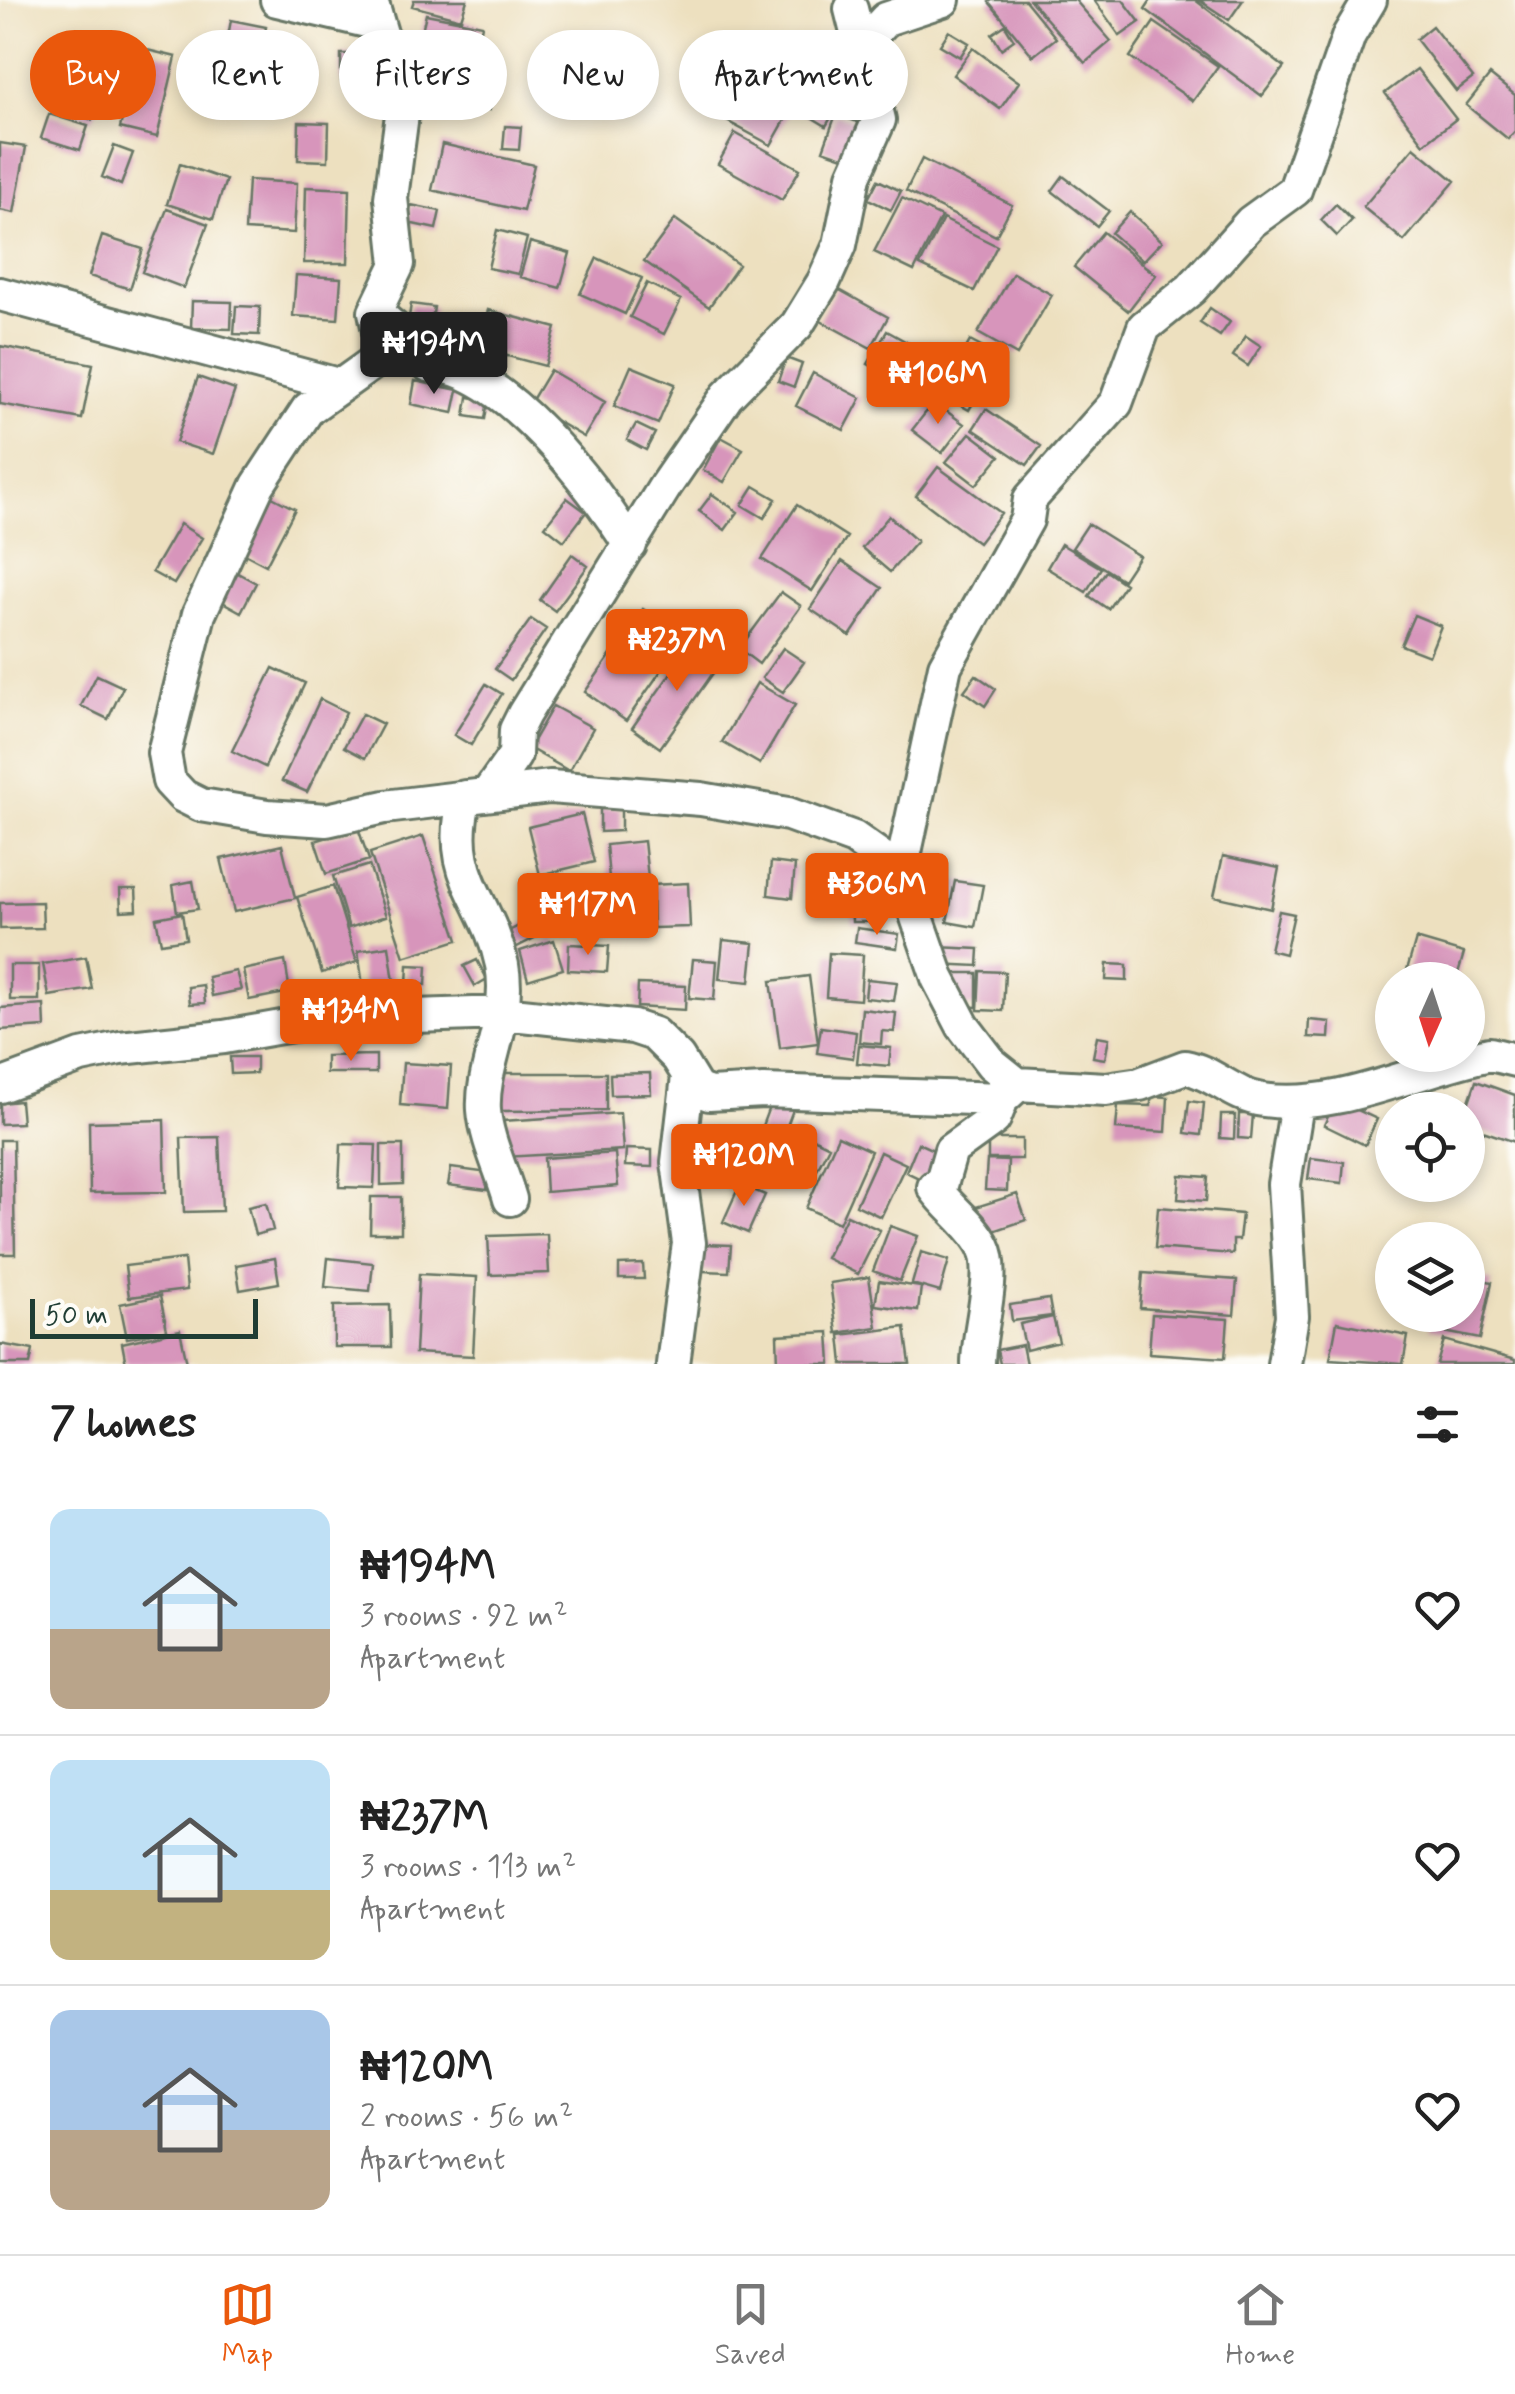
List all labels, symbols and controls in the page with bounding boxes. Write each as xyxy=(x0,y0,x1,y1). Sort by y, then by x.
chip: Buy xyxy=(30,30,156,120)
chip: Rent xyxy=(176,30,319,120)
chip: Filters xyxy=(339,30,507,120)
chip: New xyxy=(527,30,659,120)
chip: Apartment xyxy=(679,30,908,120)
pin: ₦194M xyxy=(364,312,504,397)
text: ₦194M xyxy=(382,323,486,365)
pin: ₦106M xyxy=(868,342,1008,427)
text: ₦106M xyxy=(889,353,987,395)
pin: ₦237M xyxy=(607,609,747,694)
text: ₦237M xyxy=(628,620,726,662)
pin: ₦306M xyxy=(807,853,947,938)
text: ₦306M xyxy=(827,864,927,906)
pin: ₦117M xyxy=(518,873,658,958)
text: ₦117M xyxy=(539,884,637,926)
north arrow xyxy=(1375,962,1485,1072)
map controls xyxy=(1375,962,1485,1332)
pin: ₦134M xyxy=(281,979,421,1064)
text: ₦134M xyxy=(302,990,400,1032)
button: locate xyxy=(1375,1092,1485,1202)
pin: ₦120M xyxy=(674,1124,814,1209)
text: ₦120M xyxy=(693,1135,795,1177)
button: layers xyxy=(1375,1222,1485,1332)
scale bar xyxy=(30,1294,258,1338)
text: 50 m xyxy=(45,1298,108,1335)
text: 7 homes xyxy=(50,1397,197,1452)
icon: filters xyxy=(1410,1397,1465,1452)
text: ₦194M xyxy=(360,1540,496,1595)
icon: home xyxy=(130,1549,250,1669)
icon: heart xyxy=(1410,1582,1465,1637)
text: 3 rooms · 92 m² xyxy=(360,1595,568,1637)
text: Apartment xyxy=(360,1637,505,1679)
text: ₦237M xyxy=(360,1791,489,1846)
icon: home xyxy=(130,1800,250,1920)
icon: heart xyxy=(1410,1833,1465,1888)
text: 3 rooms · 113 m² xyxy=(360,1846,576,1888)
text: Apartment xyxy=(360,1888,505,1930)
text: ₦120M xyxy=(360,2041,493,2096)
icon: home xyxy=(130,2050,250,2170)
icon: heart xyxy=(1410,2083,1465,2138)
text: 2 rooms · 56 m² xyxy=(360,2096,573,2138)
text: Apartment xyxy=(360,2138,505,2180)
tab: Map xyxy=(220,2277,275,2374)
tab: Saved xyxy=(715,2277,786,2374)
tab: Home xyxy=(1225,2277,1295,2374)

